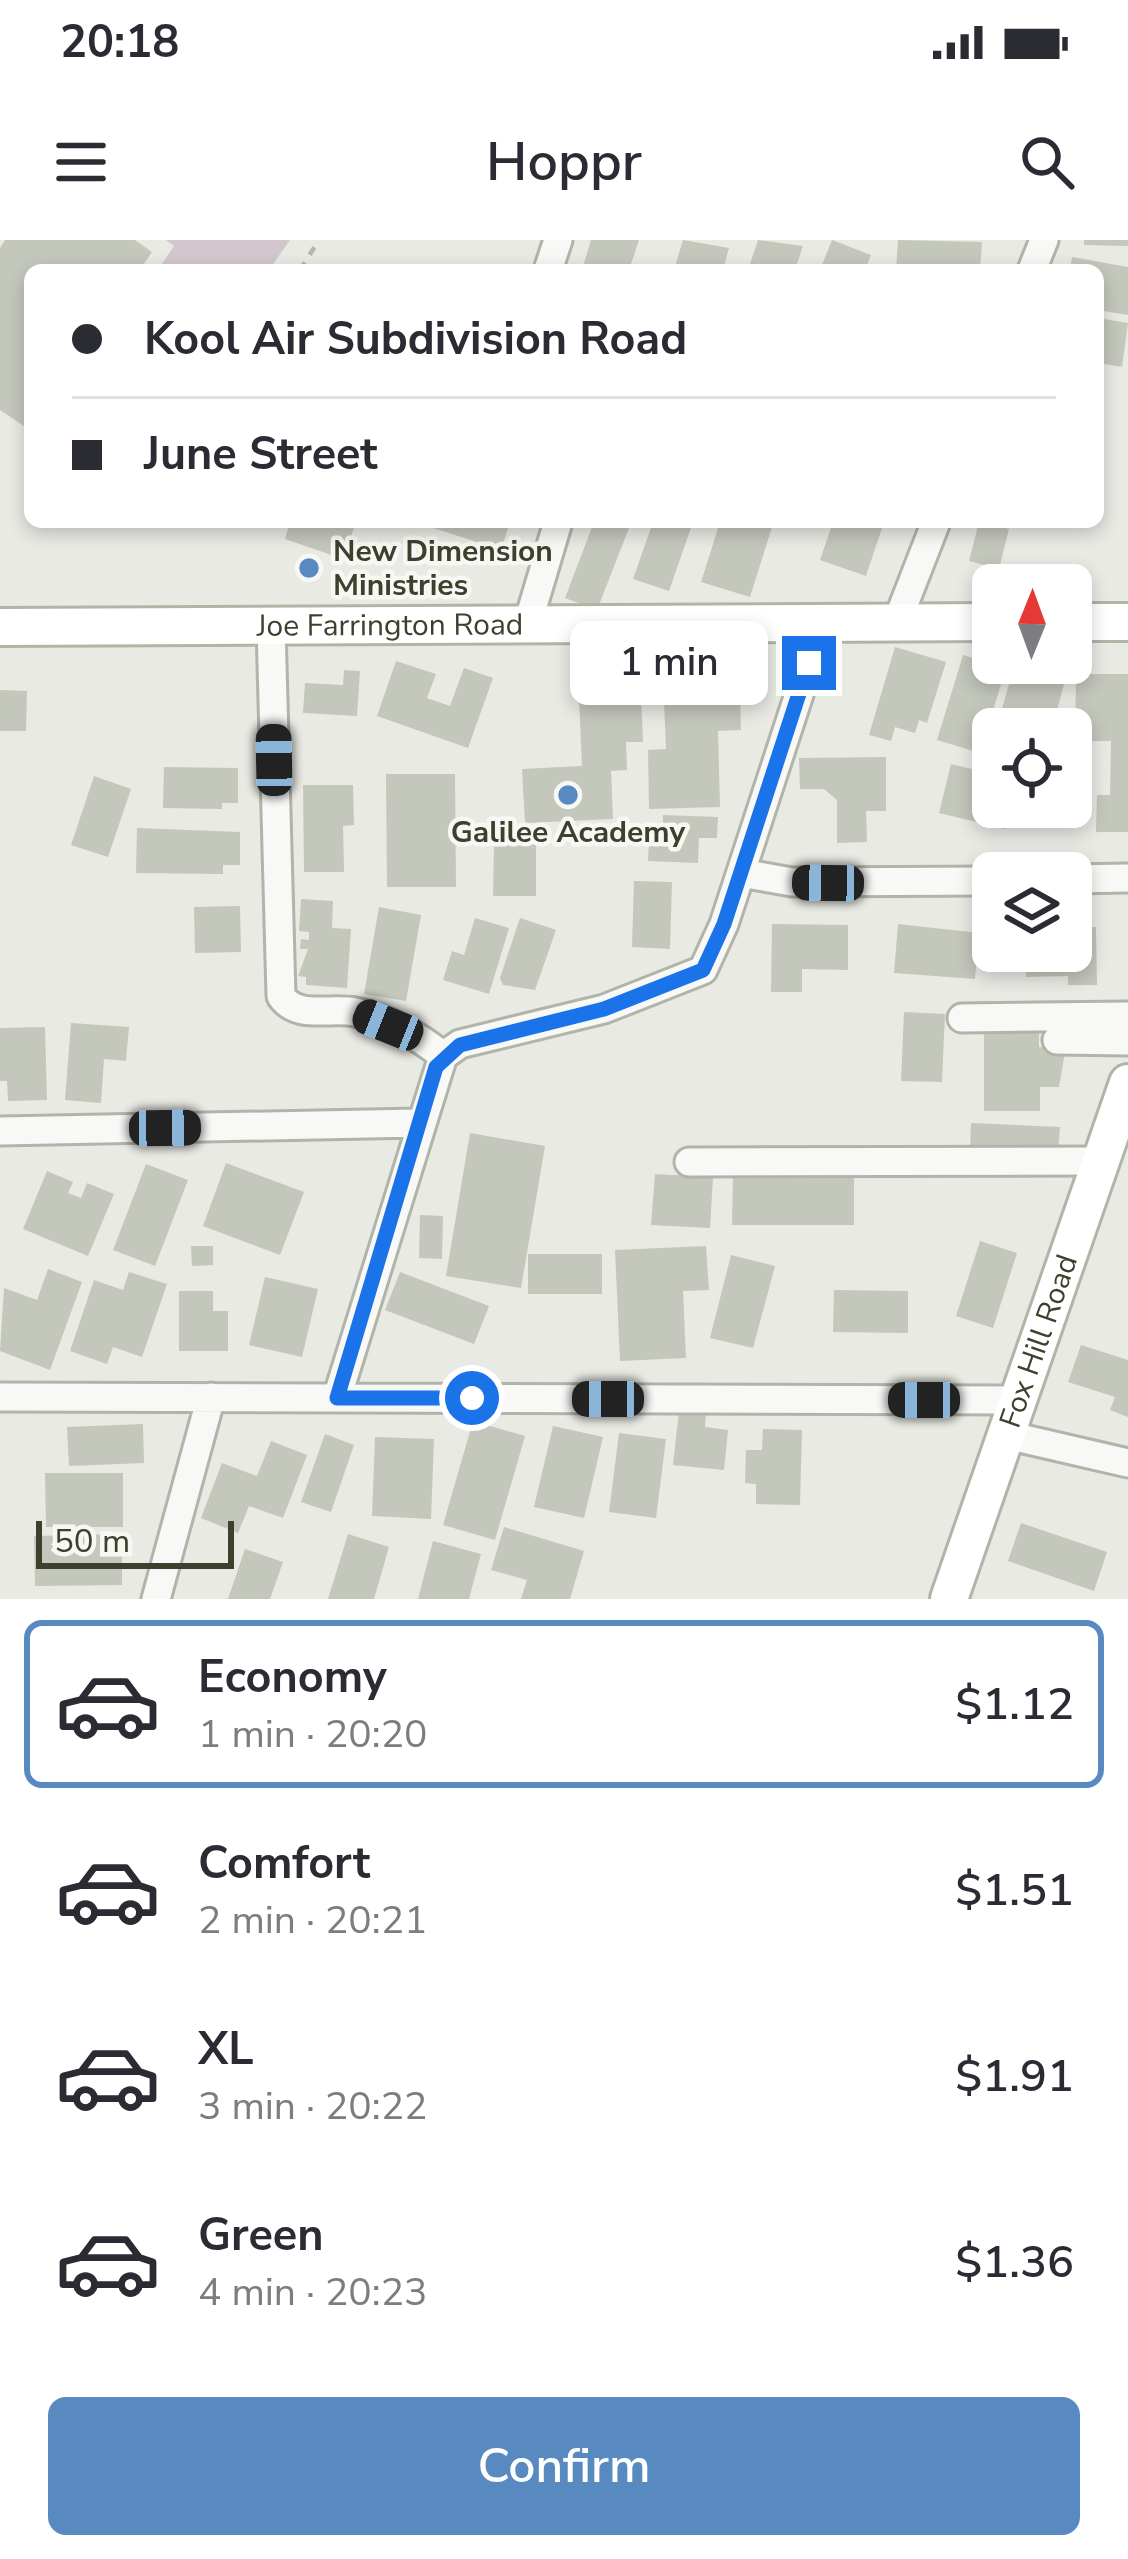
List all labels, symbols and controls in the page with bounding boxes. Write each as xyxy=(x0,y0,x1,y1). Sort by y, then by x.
text: 20:18 xyxy=(60,12,179,73)
text: Hoppr xyxy=(486,125,642,199)
icon: menu xyxy=(48,129,114,195)
icon: search xyxy=(1014,129,1080,195)
text: Kool Air Subdivision Road xyxy=(144,309,687,370)
text: June Street xyxy=(144,424,378,485)
place label: New Dimension Ministries xyxy=(333,531,553,606)
marker: New Dimension Ministries xyxy=(296,555,322,581)
north arrow xyxy=(972,564,1092,684)
map controls xyxy=(972,564,1092,972)
street label: Joe Farrington Road xyxy=(256,604,523,647)
callout: 1 min xyxy=(569,621,767,705)
text: 1 min xyxy=(619,636,719,689)
route end xyxy=(782,636,836,690)
button: locate xyxy=(972,708,1092,828)
car xyxy=(255,724,293,796)
marker: Galilee Academy xyxy=(555,782,581,808)
place label: Galilee Academy xyxy=(451,812,686,853)
button: layers xyxy=(972,852,1092,972)
car xyxy=(792,864,864,902)
car xyxy=(348,995,428,1055)
car xyxy=(129,1109,201,1147)
street label: Fox Hill Road xyxy=(990,1249,1088,1433)
route start xyxy=(445,1371,499,1425)
car xyxy=(572,1381,644,1417)
car xyxy=(888,1382,960,1418)
scale bar xyxy=(36,1515,234,1568)
text: 50 m xyxy=(54,1519,130,1564)
text: Economy xyxy=(198,1647,387,1708)
icon: car xyxy=(54,1650,162,1758)
text: $1.12 xyxy=(955,1674,1074,1735)
text: 1 min · 20:20 xyxy=(198,1708,427,1761)
text: Comfort xyxy=(198,1833,370,1894)
icon: car xyxy=(54,1836,162,1944)
text: $1.51 xyxy=(955,1860,1074,1921)
text: 2 min · 20:21 xyxy=(198,1894,427,1947)
text: XL xyxy=(198,2019,254,2080)
icon: car xyxy=(54,2022,162,2130)
text: $1.91 xyxy=(955,2046,1074,2107)
text: 3 min · 20:22 xyxy=(198,2080,427,2133)
text: Green xyxy=(198,2205,324,2266)
icon: car xyxy=(54,2208,162,2316)
text: $1.36 xyxy=(955,2232,1074,2293)
text: 4 min · 20:23 xyxy=(198,2266,427,2319)
button: Confirm xyxy=(48,2397,1080,2535)

